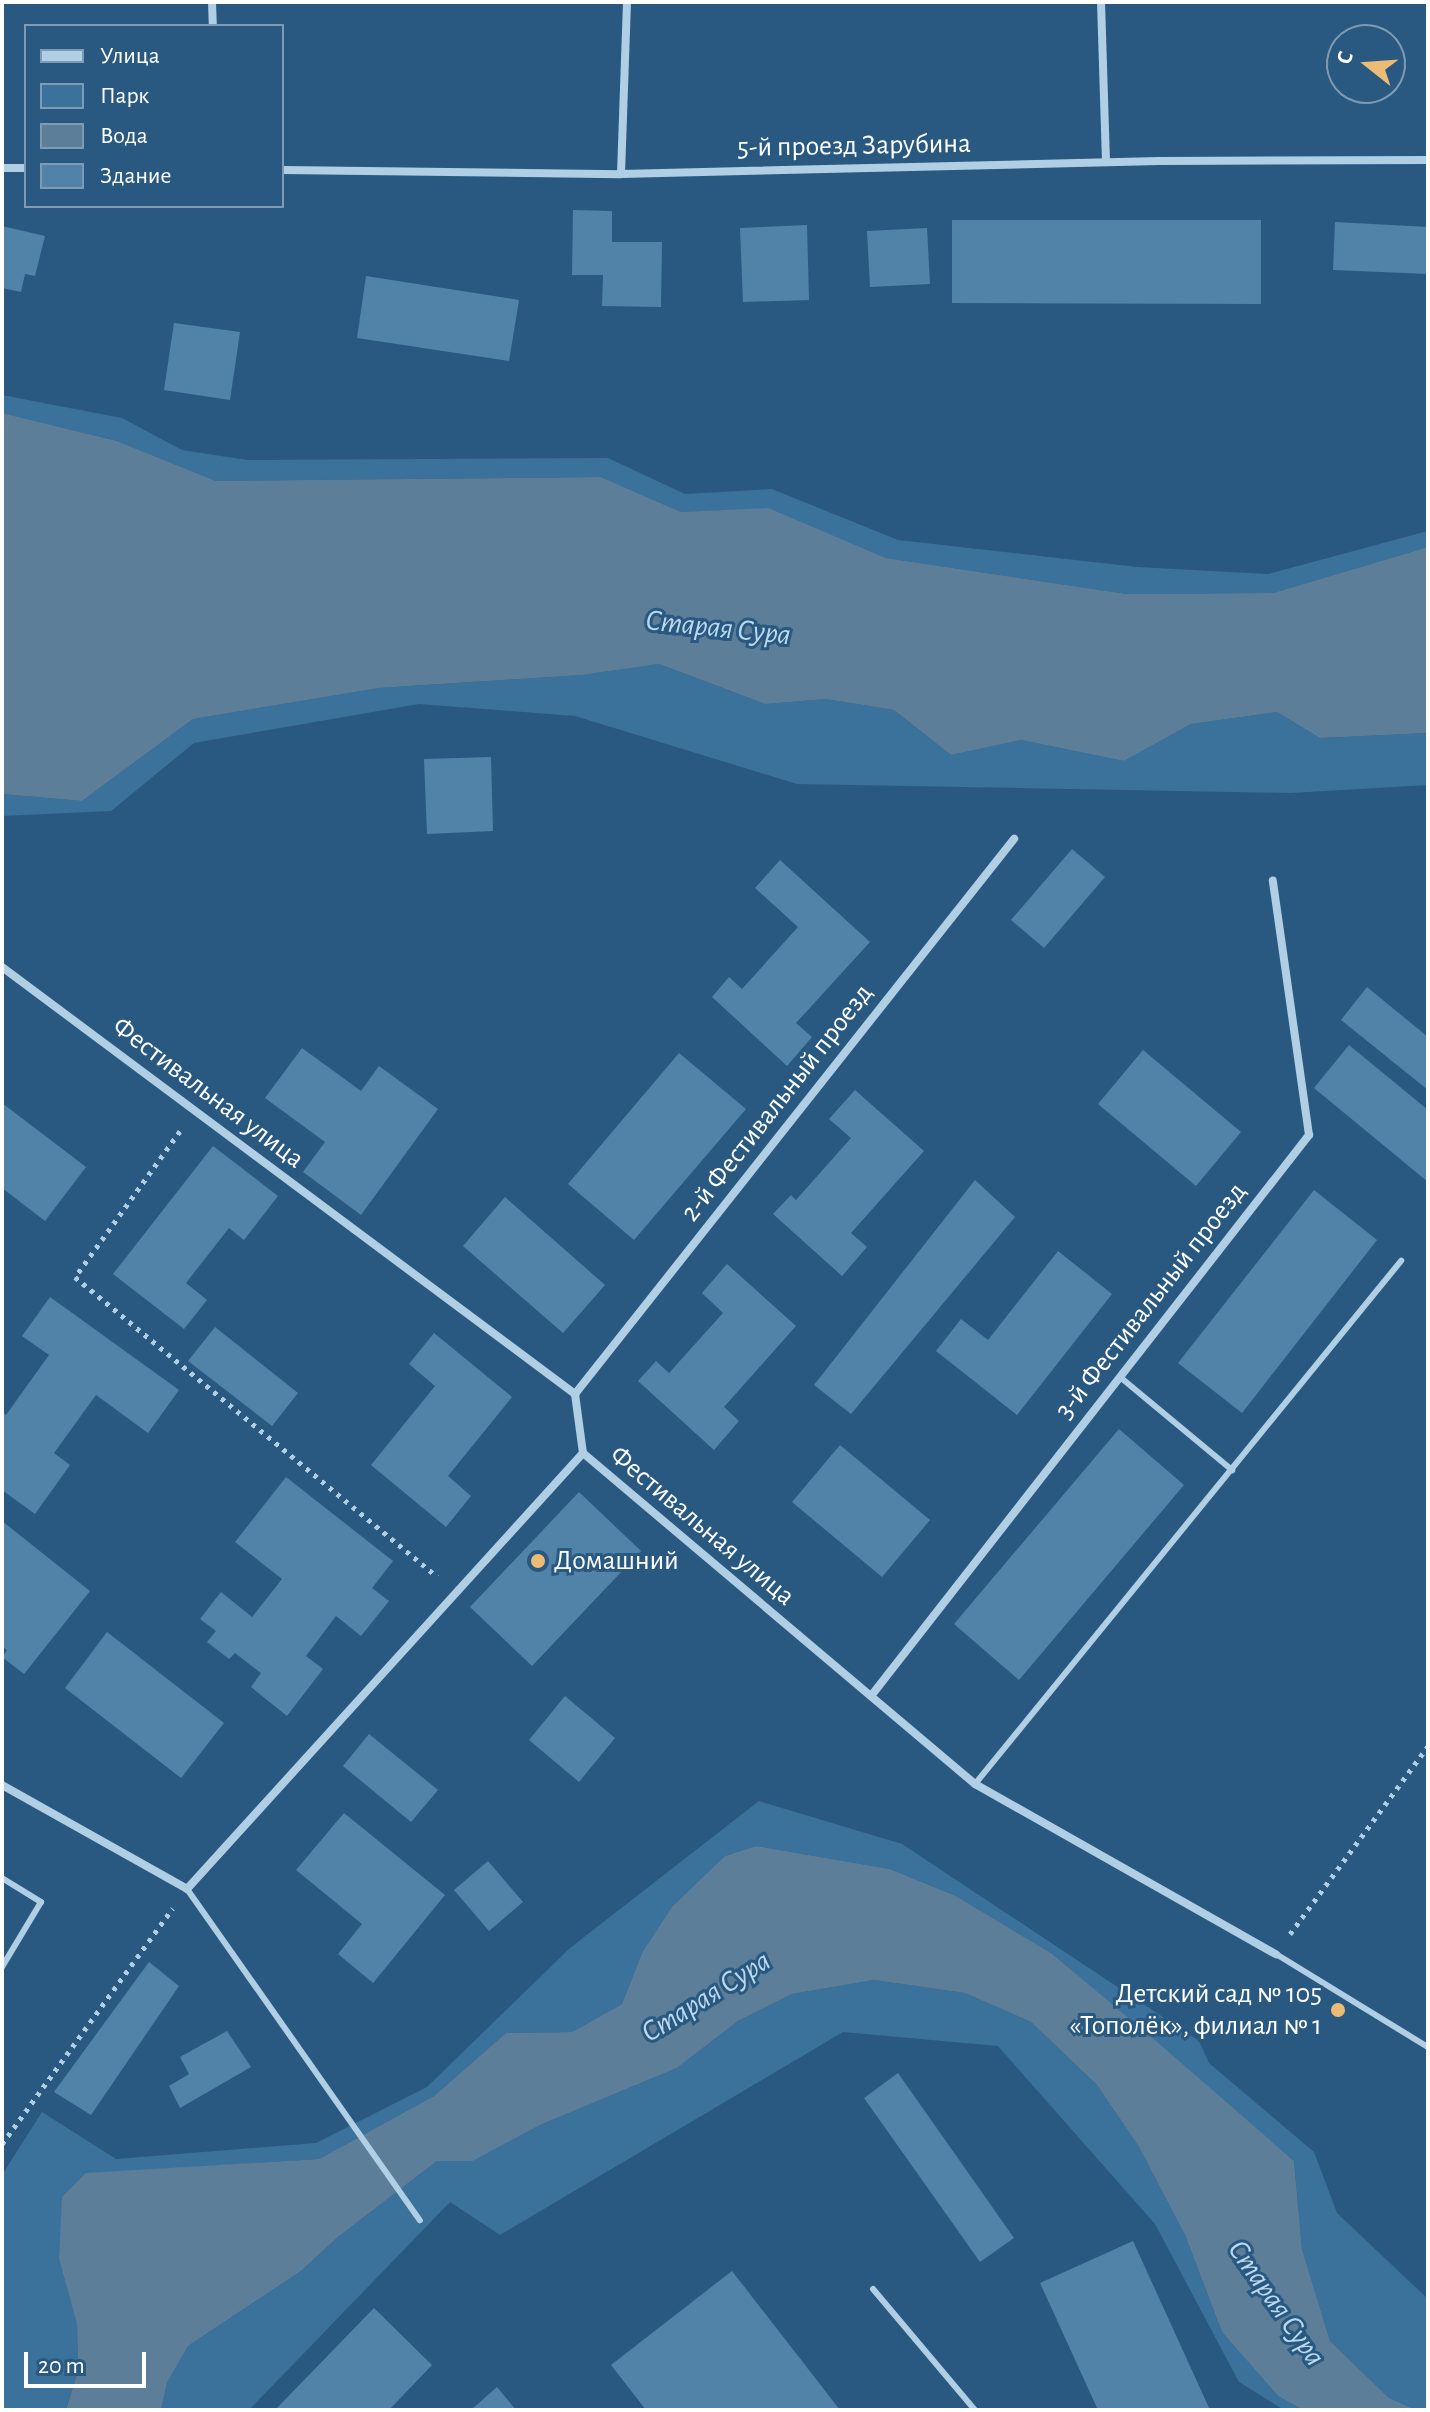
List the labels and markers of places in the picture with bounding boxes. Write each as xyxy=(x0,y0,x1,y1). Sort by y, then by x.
place label: Домашний xyxy=(554,1544,679,1578)
marker: Домашний xyxy=(529,1552,547,1570)
place label: Детский сад № 105 «Тополёк», филиал № 1 xyxy=(1069,1977,1322,2043)
marker: Детский сад № 105 «Тополёк», филиал № 1 xyxy=(1329,2001,1347,2019)

